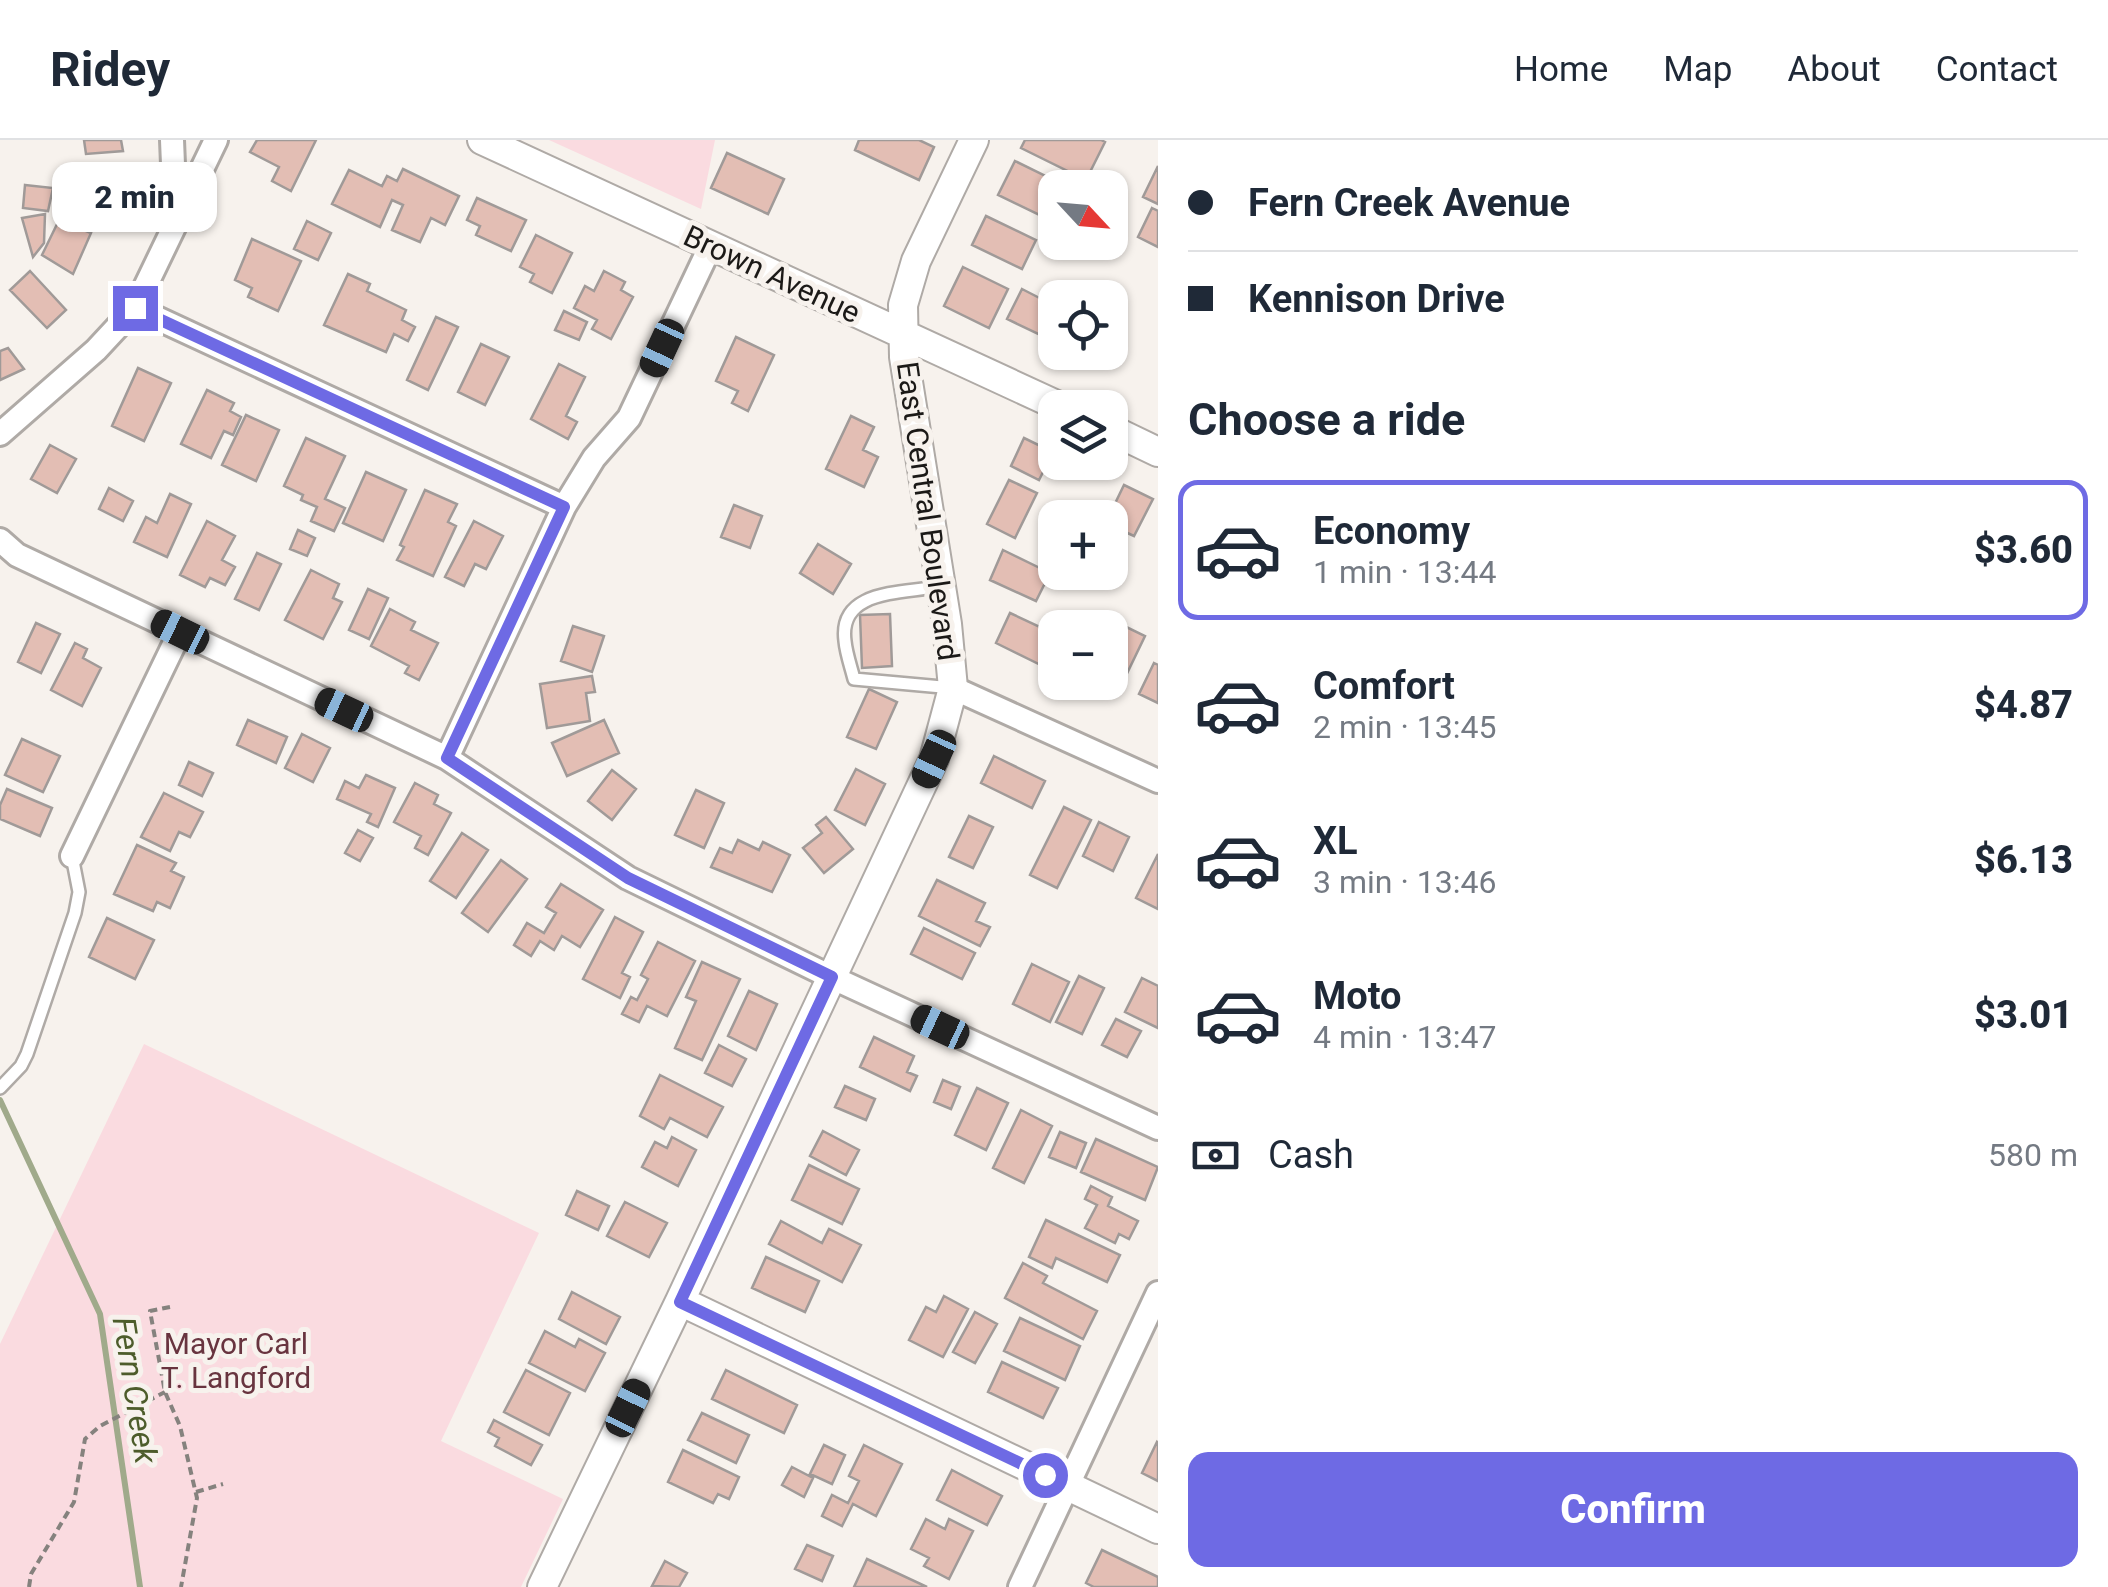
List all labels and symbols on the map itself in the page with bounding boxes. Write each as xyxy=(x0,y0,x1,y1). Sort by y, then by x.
callout: 2 min xyxy=(52,163,218,233)
north arrow xyxy=(1038,170,1128,260)
street label: Brown Avenue xyxy=(678,218,866,330)
route end xyxy=(113,286,158,331)
car xyxy=(636,314,688,382)
street label: East Central Boulevard xyxy=(890,359,966,663)
car xyxy=(146,605,214,659)
car xyxy=(310,684,378,736)
car xyxy=(908,725,960,793)
car xyxy=(906,1001,974,1053)
water label: Fern Creek xyxy=(105,1314,166,1467)
park label: Mayor Carl T. Langford xyxy=(161,1326,311,1395)
car xyxy=(601,1374,655,1442)
route start xyxy=(1023,1453,1068,1498)

